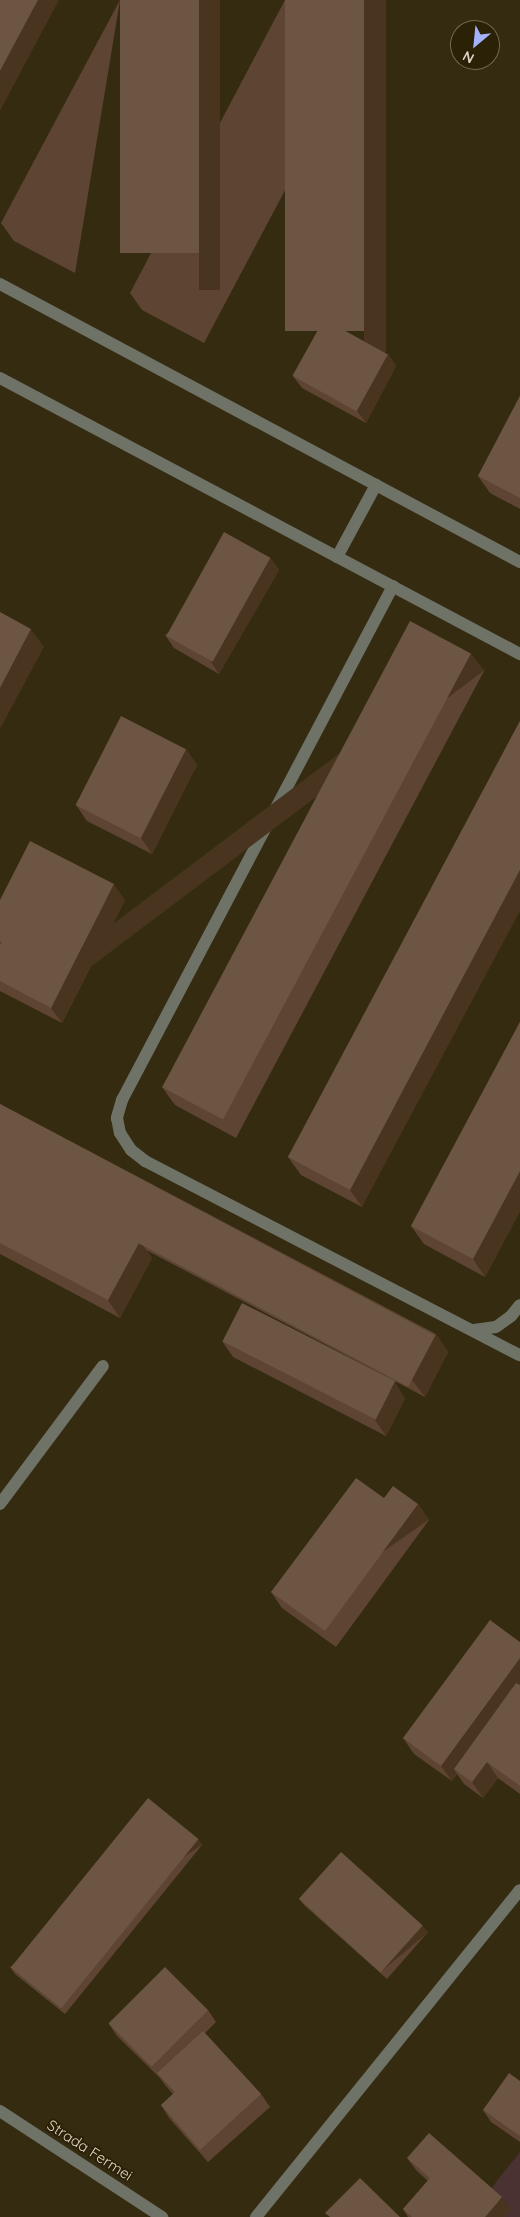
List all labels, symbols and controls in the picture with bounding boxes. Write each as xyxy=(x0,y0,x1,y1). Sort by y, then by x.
north arrow xyxy=(450,20,500,70)
text: N xyxy=(460,47,477,68)
street label: Strada Fermei xyxy=(44,2116,136,2184)

